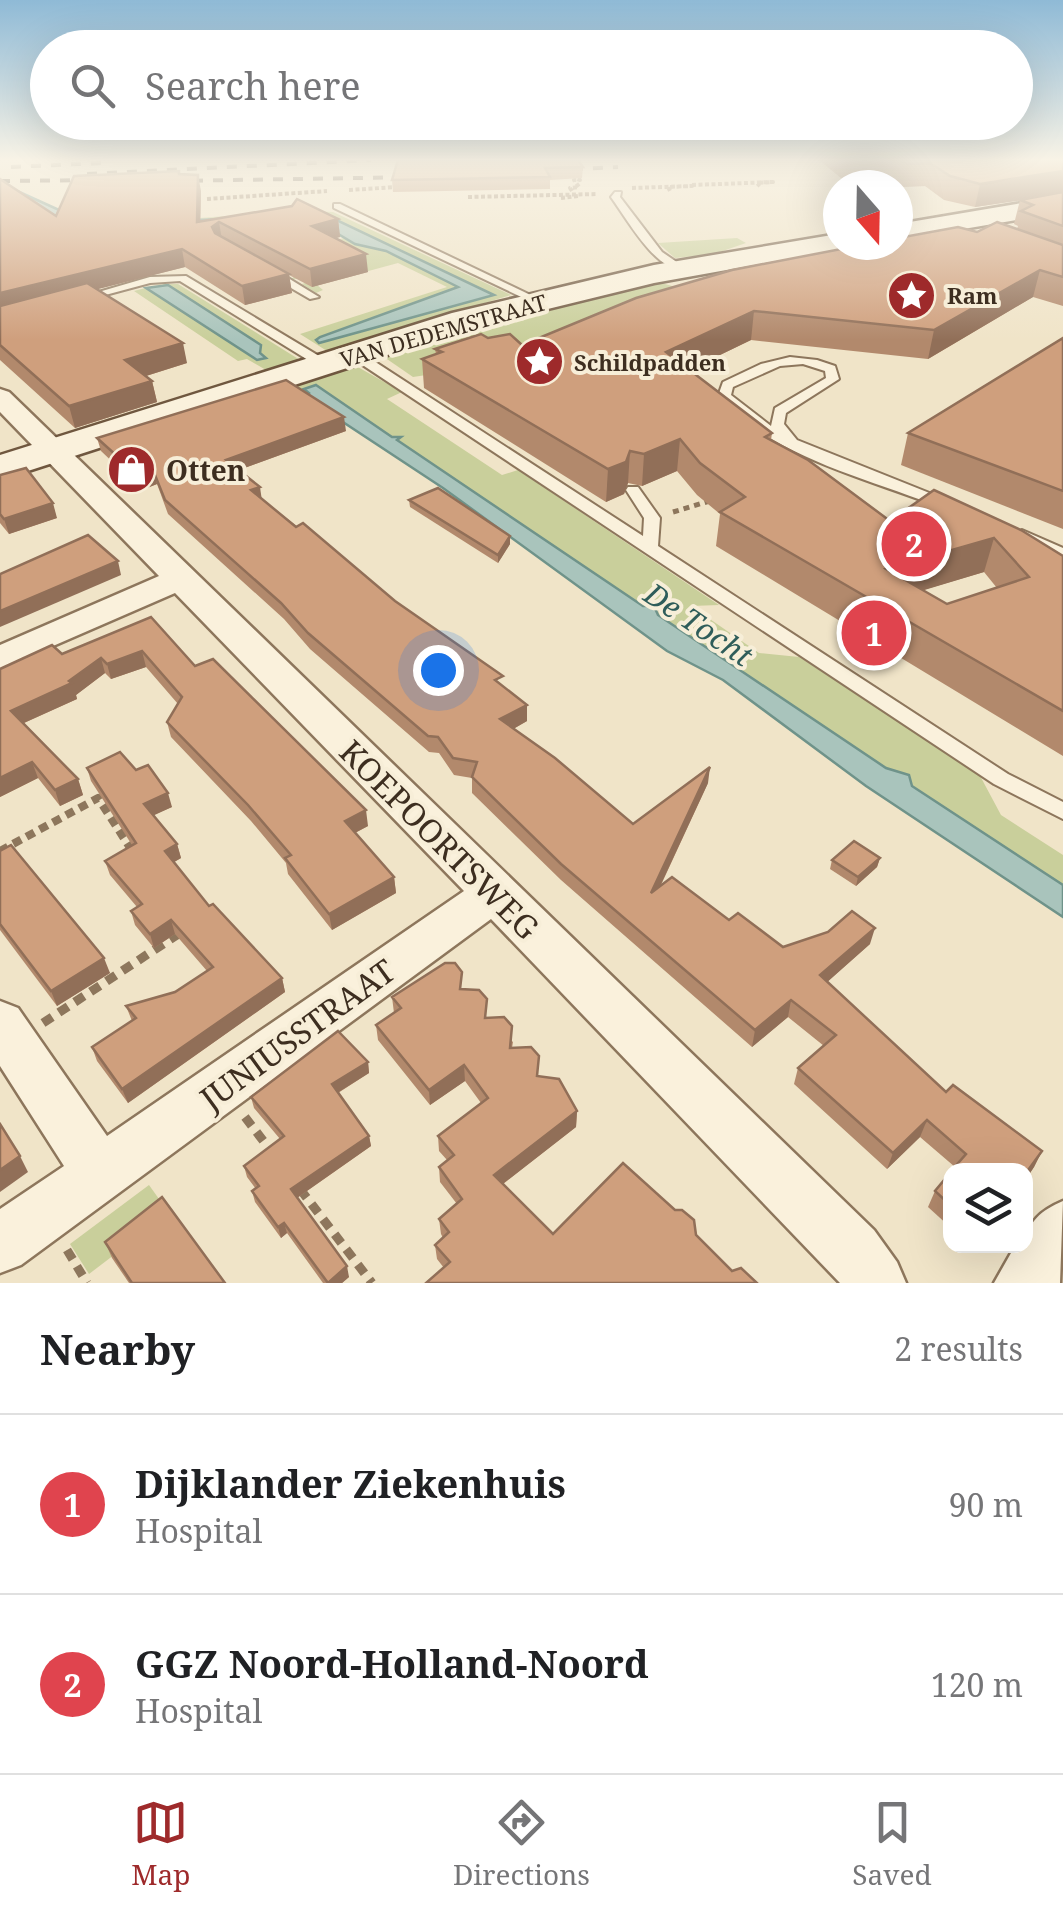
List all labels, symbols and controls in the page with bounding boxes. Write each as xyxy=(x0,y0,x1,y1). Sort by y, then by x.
search box xyxy=(30,30,1033,140)
icon: search xyxy=(65,58,120,113)
text: Search here xyxy=(145,59,361,111)
north arrow xyxy=(823,170,913,260)
place icon: Ram xyxy=(886,269,938,321)
place label: Ram xyxy=(947,280,998,310)
street label: VAN DEDEMSTRAAT xyxy=(336,286,550,374)
place icon: Schildpadden xyxy=(513,336,565,388)
place label: Schildpadden xyxy=(574,347,726,377)
shop icon: Otten xyxy=(105,444,157,496)
place label: Otten xyxy=(166,451,245,489)
pin: 2 xyxy=(882,506,946,582)
water label: De Tocht xyxy=(636,572,762,676)
pin: 1 xyxy=(842,596,906,670)
your location xyxy=(413,645,464,696)
street label: KOEPOORTSWEG xyxy=(331,730,549,948)
street label: JUNIUSSTRAAT xyxy=(190,949,403,1120)
map controls xyxy=(943,1163,1033,1253)
button: layers xyxy=(943,1163,1033,1253)
text: Nearby xyxy=(40,1320,195,1377)
text: 2 results xyxy=(894,1327,1023,1370)
text: Dijklander Ziekenhuis xyxy=(135,1457,566,1509)
text: 1 xyxy=(63,1483,82,1526)
text: 90 m xyxy=(949,1483,1023,1526)
text: Hospital xyxy=(135,1509,262,1552)
text: GGZ Noord-Holland-Noord xyxy=(135,1637,649,1689)
text: 2 xyxy=(63,1663,82,1706)
text: 120 m xyxy=(931,1663,1023,1706)
text: Hospital xyxy=(135,1689,262,1732)
tab: Map xyxy=(131,1795,190,1893)
tab: Directions xyxy=(453,1795,590,1893)
tab: Saved xyxy=(852,1795,932,1893)

